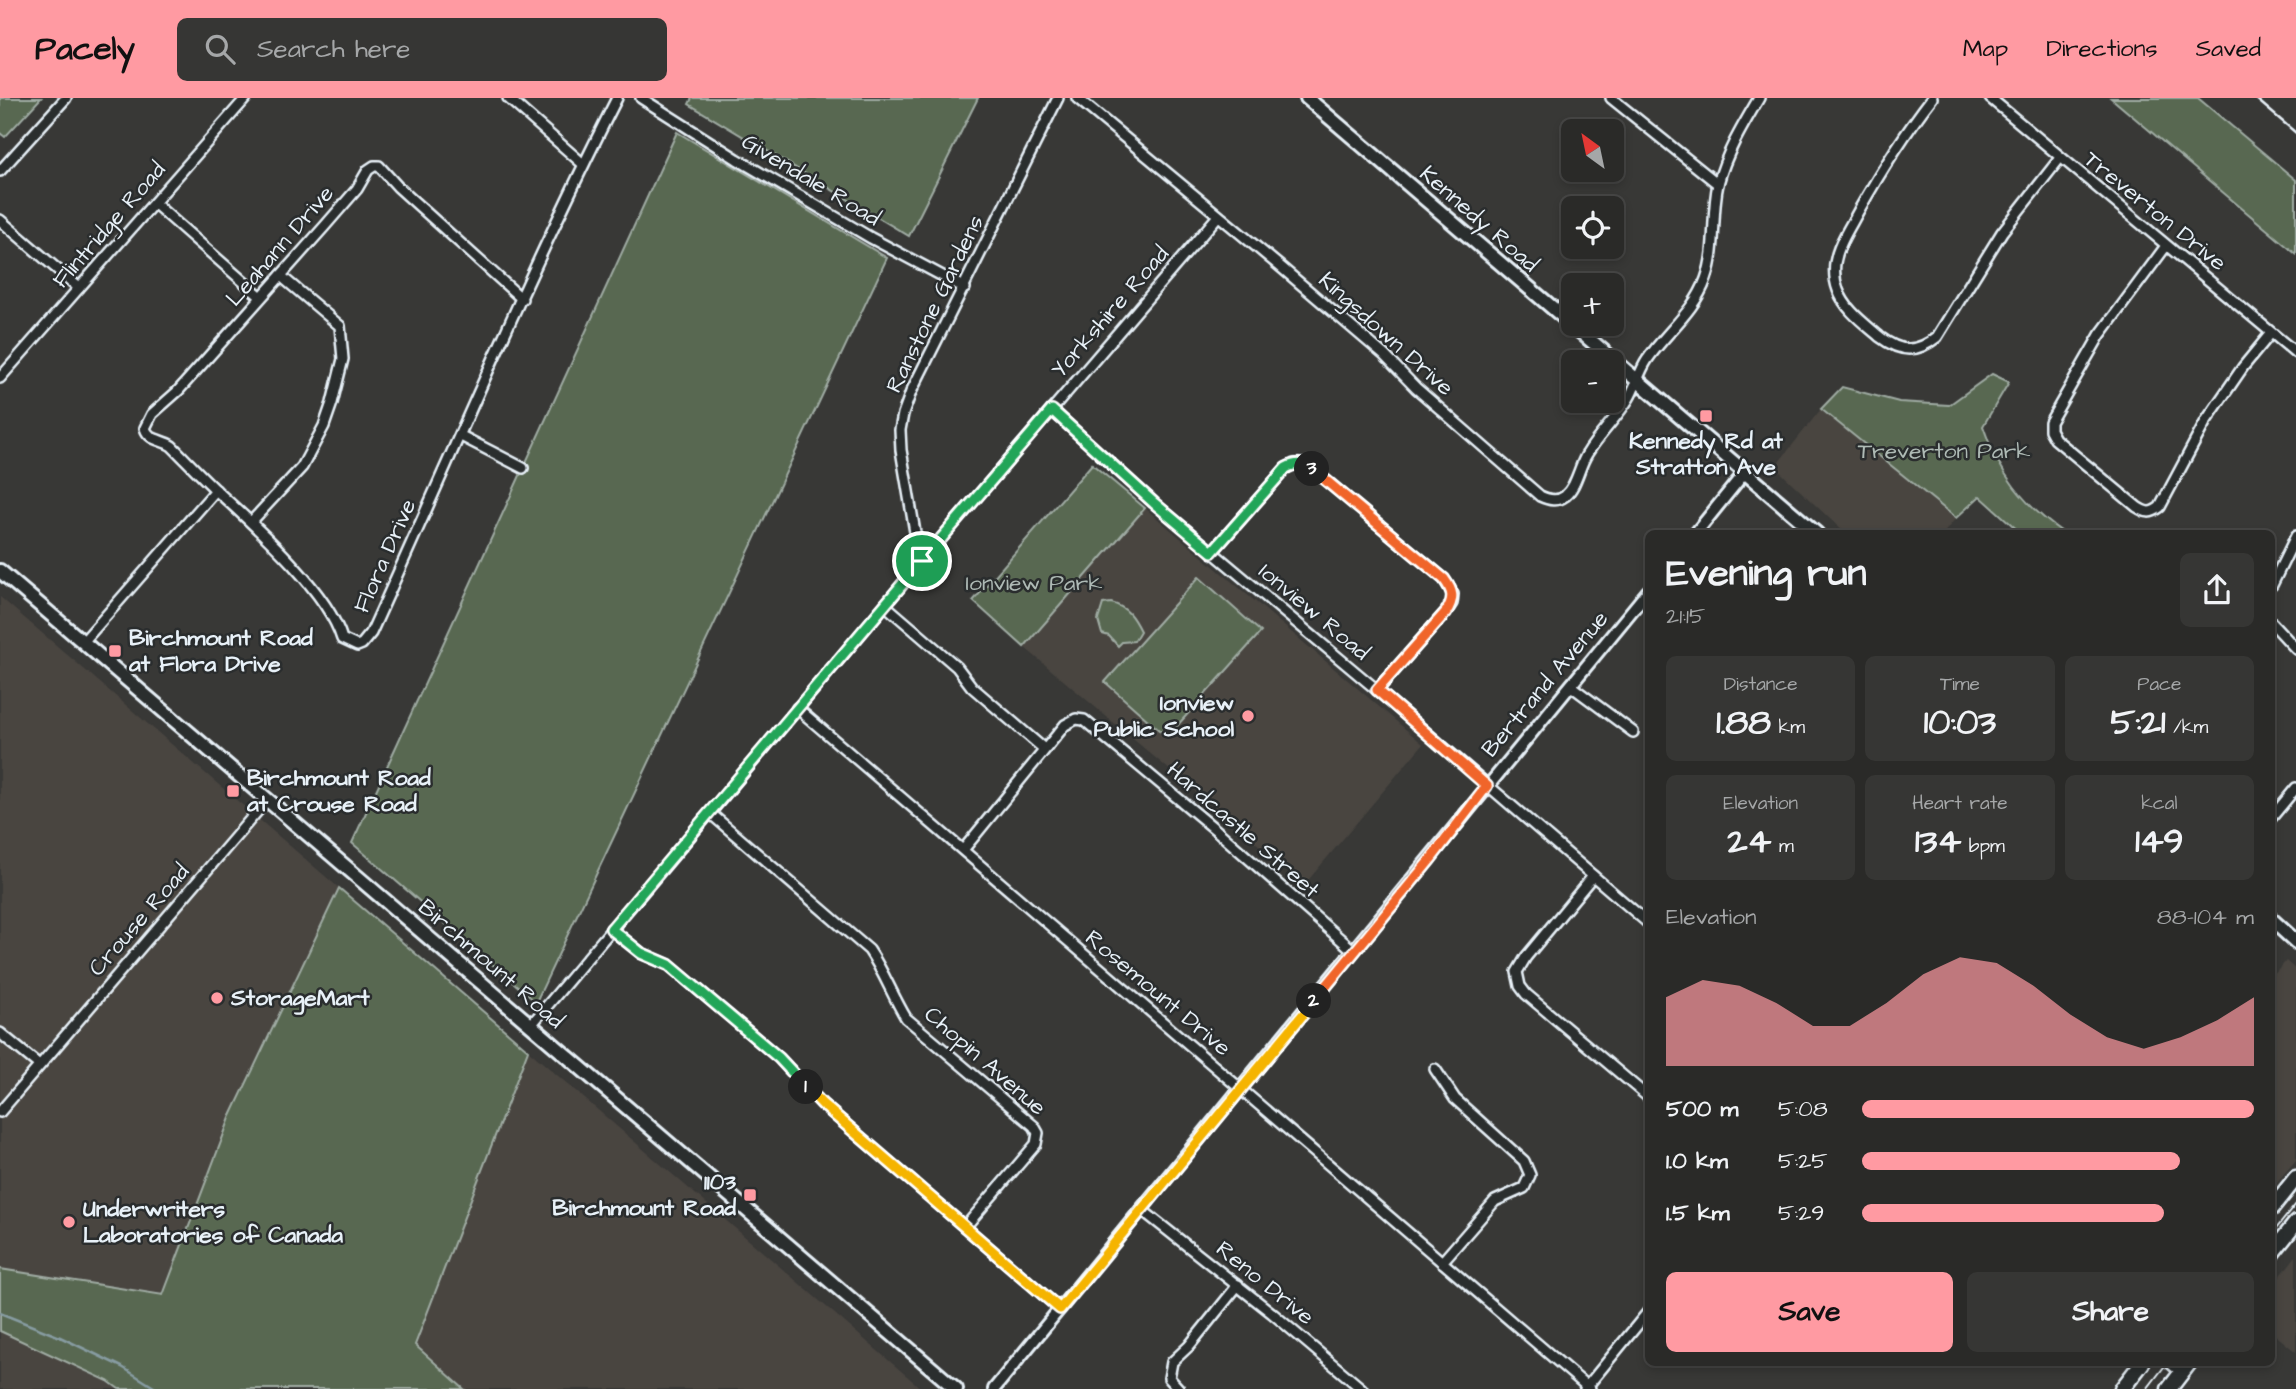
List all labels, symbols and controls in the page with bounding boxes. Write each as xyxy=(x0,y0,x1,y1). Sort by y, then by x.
search box xyxy=(177,18,667,81)
text: Pacely xyxy=(35,26,135,72)
icon: search xyxy=(201,30,239,68)
text: Search here xyxy=(257,31,410,67)
text: Map xyxy=(1963,32,2008,66)
text: Directions xyxy=(2046,32,2158,66)
text: Saved xyxy=(2196,32,2261,66)
north arrow xyxy=(1561,119,1624,182)
map controls xyxy=(1561,119,1624,413)
street label: Givendale Road xyxy=(736,126,887,234)
street label: Treverton Drive xyxy=(2077,144,2233,278)
street label: Flintridge Road xyxy=(45,155,174,296)
street label: Kennedy Road xyxy=(1412,158,1546,281)
street label: Leahann Drive xyxy=(218,179,342,313)
button: locate xyxy=(1561,196,1624,259)
street label: Ranstone Gardens xyxy=(878,210,992,398)
street label: Yorkshire Road xyxy=(1044,239,1177,385)
street label: Kingsdown Drive xyxy=(1311,265,1461,404)
button: + xyxy=(1561,273,1624,336)
button: − xyxy=(1561,350,1624,413)
marker: Kennedy Rd at Stratton Ave xyxy=(1698,408,1714,424)
place label: Kennedy Rd at Stratton Ave xyxy=(1629,425,1784,483)
park label: Treverton Park xyxy=(1858,435,2030,467)
pin: 3 xyxy=(1294,452,1330,486)
text: 3 xyxy=(1307,455,1316,482)
street label: Flora Drive xyxy=(346,494,424,618)
pin xyxy=(892,531,952,591)
icon: arrive xyxy=(903,542,941,580)
text: Evening run xyxy=(1666,548,1867,600)
button: share xyxy=(2180,553,2254,627)
street label: Ionview Road xyxy=(1251,556,1377,668)
park label: Ionview Park xyxy=(966,567,1102,599)
text: 21:15 xyxy=(1666,600,1705,632)
street label: Bertrand Avenue xyxy=(1474,604,1616,764)
place label: Birchmount Road at Flora Drive xyxy=(128,622,313,680)
marker: Birchmount Road at Flora Drive xyxy=(107,643,123,659)
text: Distance xyxy=(1724,671,1798,698)
text: Time xyxy=(1940,671,1980,698)
text: Pace xyxy=(2137,671,2181,698)
place label: Ionview Public School xyxy=(1094,687,1234,745)
text: 1.88 xyxy=(1716,698,1771,747)
text: 10:03 xyxy=(1924,698,1996,747)
text: 5:21 xyxy=(2110,698,2166,747)
marker: Ionview Public School xyxy=(1240,708,1256,724)
text: km xyxy=(1771,714,1805,741)
text: /km xyxy=(2166,714,2208,741)
street label: Hardcastle Street xyxy=(1160,754,1327,906)
place label: Birchmount Road at Crouse Road xyxy=(246,762,431,820)
marker: Birchmount Road at Crouse Road xyxy=(225,783,241,799)
text: Elevation xyxy=(1723,790,1798,817)
text: Heart rate xyxy=(1912,790,2008,817)
text: kcal xyxy=(2141,790,2178,817)
text: 24 xyxy=(1728,817,1771,866)
text: 134 xyxy=(1915,817,1961,866)
text: 149 xyxy=(2135,817,2183,866)
text: m xyxy=(1771,833,1794,860)
text: bpm xyxy=(1961,833,2005,860)
street label: Crouse Road xyxy=(81,857,197,983)
street label: Birchmount Road xyxy=(411,892,571,1037)
text: Elevation xyxy=(1666,901,1757,933)
text: 88–104 m xyxy=(2157,901,2254,933)
street label: Rosemount Drive xyxy=(1078,922,1238,1064)
place label: StorageMart xyxy=(230,982,370,1015)
pin: 2 xyxy=(1296,984,1332,1018)
text: 2 xyxy=(1308,987,1319,1014)
marker: StorageMart xyxy=(209,990,225,1006)
street label: Chopin Avenue xyxy=(917,999,1053,1123)
pin: 1 xyxy=(788,1070,824,1104)
text: 1 xyxy=(804,1073,807,1100)
text: 500 m xyxy=(1666,1093,1738,1125)
text: 5:08 xyxy=(1778,1093,1828,1125)
text: 1.0 km xyxy=(1666,1145,1728,1177)
text: 5:25 xyxy=(1778,1145,1828,1177)
place label: 1103 Birchmount Road xyxy=(552,1166,736,1224)
marker: 1103 Birchmount Road xyxy=(742,1187,758,1203)
place label: Underwriters Laboratories of Canada xyxy=(83,1193,343,1251)
text: 1.5 km xyxy=(1666,1197,1730,1229)
text: 5:29 xyxy=(1778,1197,1824,1229)
marker: Underwriters Laboratories of Canada xyxy=(61,1214,77,1230)
street label: Reno Drive xyxy=(1209,1233,1321,1333)
button: Save xyxy=(1666,1272,1953,1352)
button: Share xyxy=(1967,1272,2254,1352)

